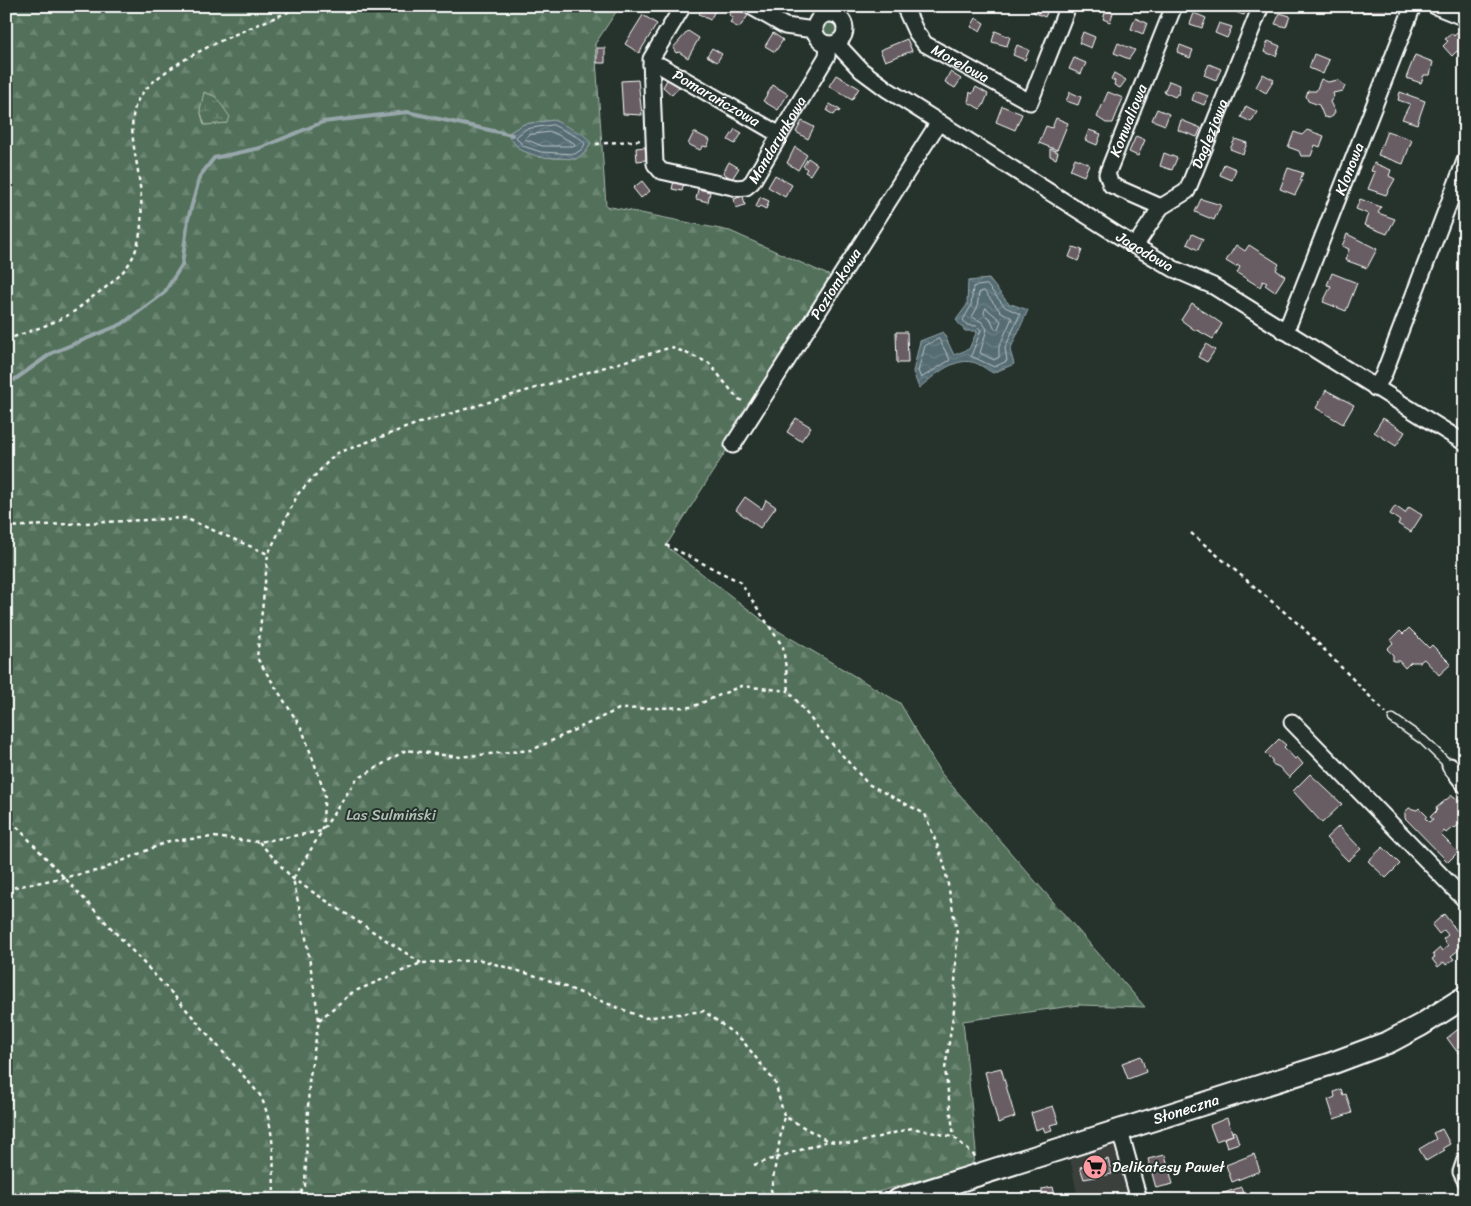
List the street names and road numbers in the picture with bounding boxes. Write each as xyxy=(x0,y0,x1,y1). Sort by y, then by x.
street label: Morelowa xyxy=(926,37,995,90)
street label: Pomarańczowa xyxy=(668,62,766,134)
street label: Konwaliowa xyxy=(1102,80,1155,161)
street label: Mandarynkowa xyxy=(741,90,814,189)
street label: Daglezjowa xyxy=(1184,94,1236,173)
street label: Klonowa xyxy=(1327,138,1372,199)
street label: Jagodowa xyxy=(1110,224,1179,279)
street label: Poziomkowa xyxy=(803,243,869,325)
street label: Słoneczna xyxy=(1150,1087,1223,1132)

